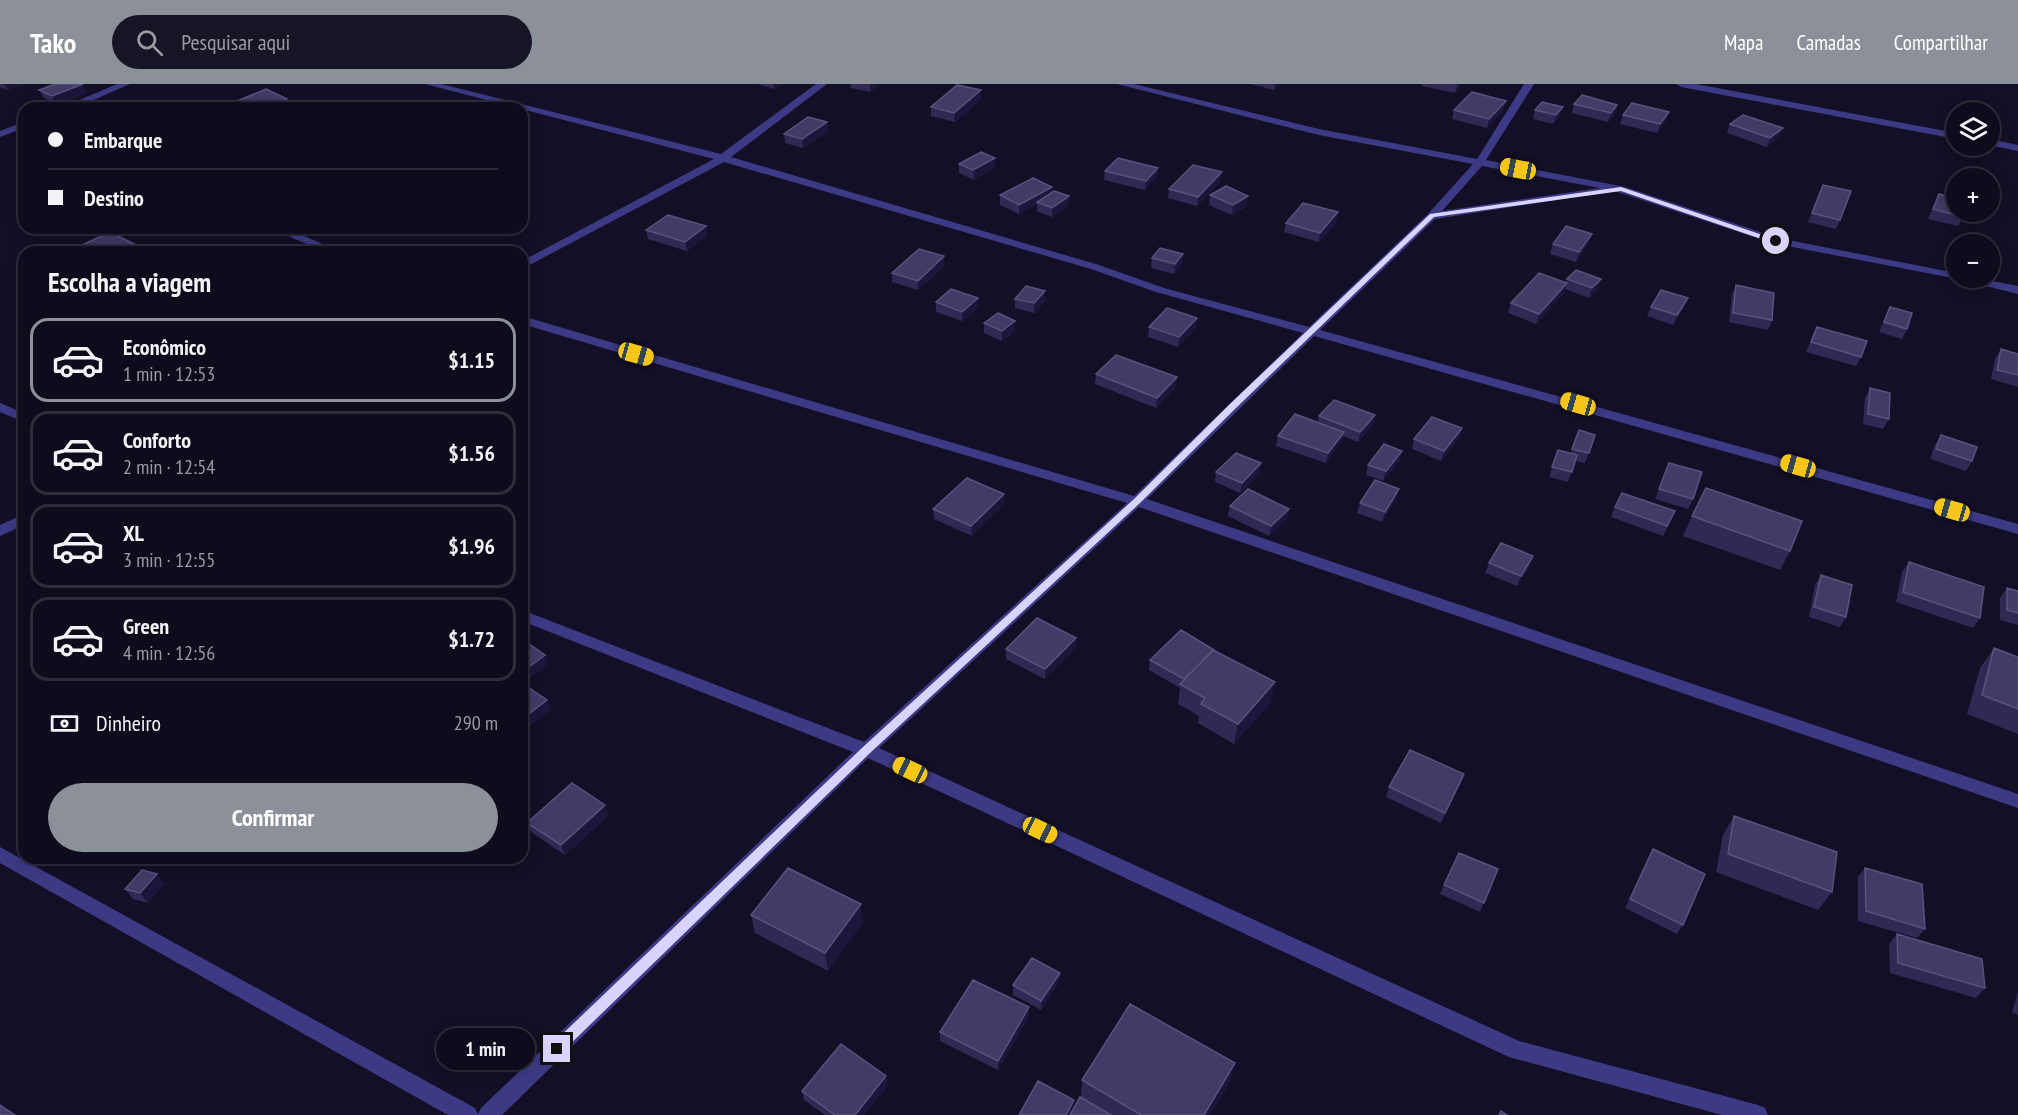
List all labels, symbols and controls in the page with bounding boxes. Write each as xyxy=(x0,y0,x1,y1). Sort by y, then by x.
search box xyxy=(112,15,532,69)
text: Tako xyxy=(30,24,76,61)
icon: search xyxy=(133,26,166,59)
text: Pesquisar aqui xyxy=(181,28,290,56)
text: Mapa xyxy=(1724,29,1763,56)
text: Camadas xyxy=(1796,29,1861,56)
text: Compartilhar xyxy=(1894,29,1988,56)
map controls xyxy=(1946,102,2000,288)
button: layers xyxy=(1946,102,2000,156)
text: Embarque xyxy=(84,126,162,154)
car xyxy=(1499,157,1537,181)
button: + xyxy=(1946,168,2000,222)
text: Destino xyxy=(84,184,144,212)
route start xyxy=(1762,227,1789,254)
button: − xyxy=(1946,234,2000,288)
text: Escolha a viagem xyxy=(48,265,211,299)
icon: car xyxy=(51,333,105,387)
text: Econômico xyxy=(123,333,206,361)
car xyxy=(616,340,656,368)
text: $1.15 xyxy=(448,346,495,374)
text: 1 min · 12:53 xyxy=(123,361,215,387)
car xyxy=(1558,390,1598,418)
icon: car xyxy=(51,426,105,480)
text: Conforto xyxy=(123,426,191,454)
text: $1.56 xyxy=(448,439,495,467)
car xyxy=(1778,452,1818,480)
text: 2 min · 12:54 xyxy=(123,454,215,480)
car xyxy=(1932,496,1972,524)
icon: car xyxy=(51,519,105,573)
text: XL xyxy=(123,519,144,547)
text: $1.96 xyxy=(448,532,495,560)
text: 3 min · 12:55 xyxy=(123,547,215,573)
icon: car xyxy=(51,612,105,666)
text: Green xyxy=(123,612,169,640)
text: $1.72 xyxy=(448,625,495,653)
text: 4 min · 12:56 xyxy=(123,640,215,666)
icon: cash xyxy=(48,707,81,740)
text: Dinheiro xyxy=(96,709,161,737)
text: 290 m xyxy=(454,710,498,736)
car xyxy=(890,754,930,786)
button: Confirmar xyxy=(48,783,498,852)
car xyxy=(1020,814,1060,846)
callout: 1 min xyxy=(437,1028,536,1070)
route end xyxy=(543,1035,570,1062)
text: 1 min xyxy=(465,1036,506,1062)

